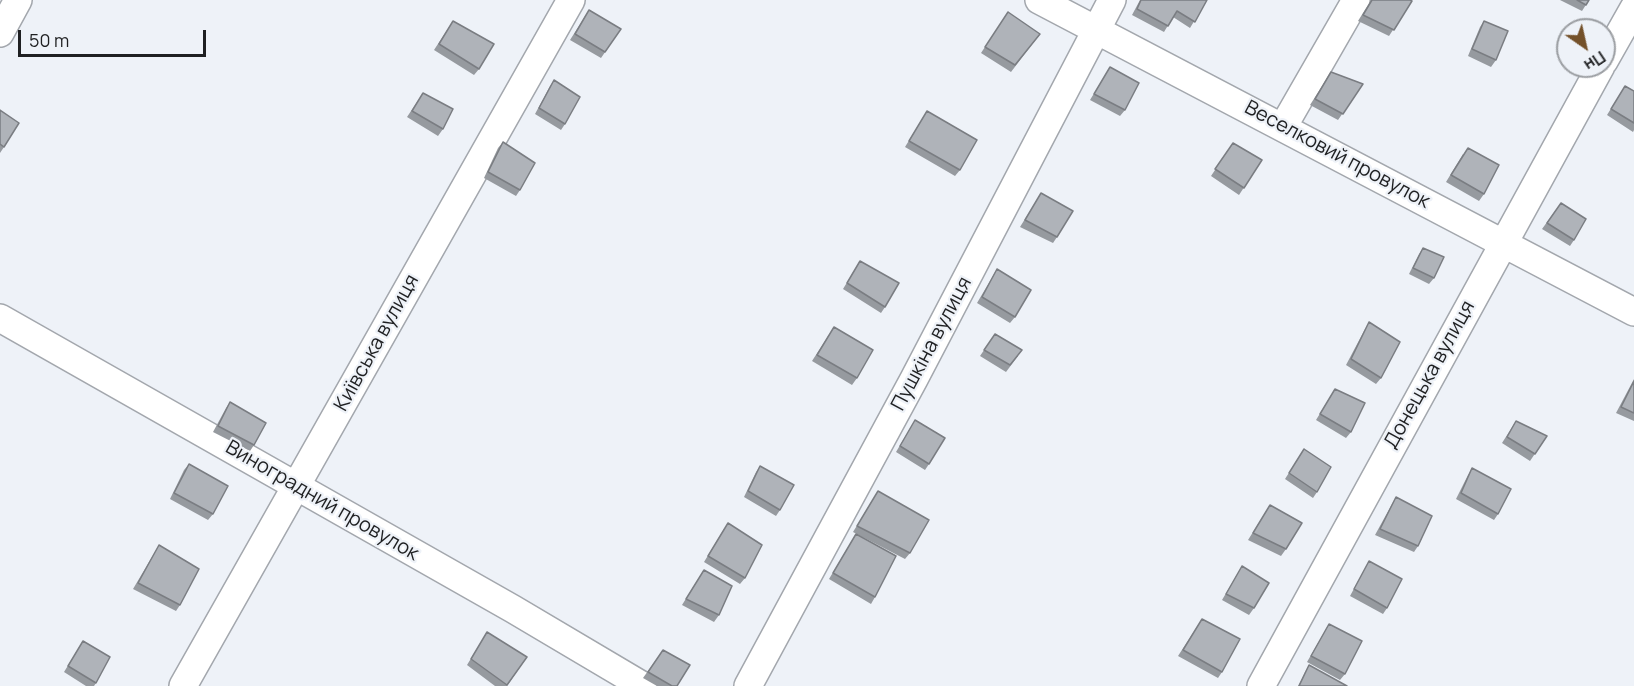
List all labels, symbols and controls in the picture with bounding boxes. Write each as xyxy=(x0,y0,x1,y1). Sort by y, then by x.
scale bar xyxy=(21,18,208,56)
north arrow xyxy=(1556,18,1616,78)
text: 50 m xyxy=(29,28,69,52)
text: Пн xyxy=(1580,46,1610,76)
street label: Веселковий провулок xyxy=(1240,96,1434,214)
street label: Київська вулиця xyxy=(330,270,424,416)
street label: Пушкіна вулиця xyxy=(887,273,977,415)
street label: Донецька вулиця xyxy=(1379,297,1481,453)
street label: Виноградний провулок xyxy=(221,436,423,566)

